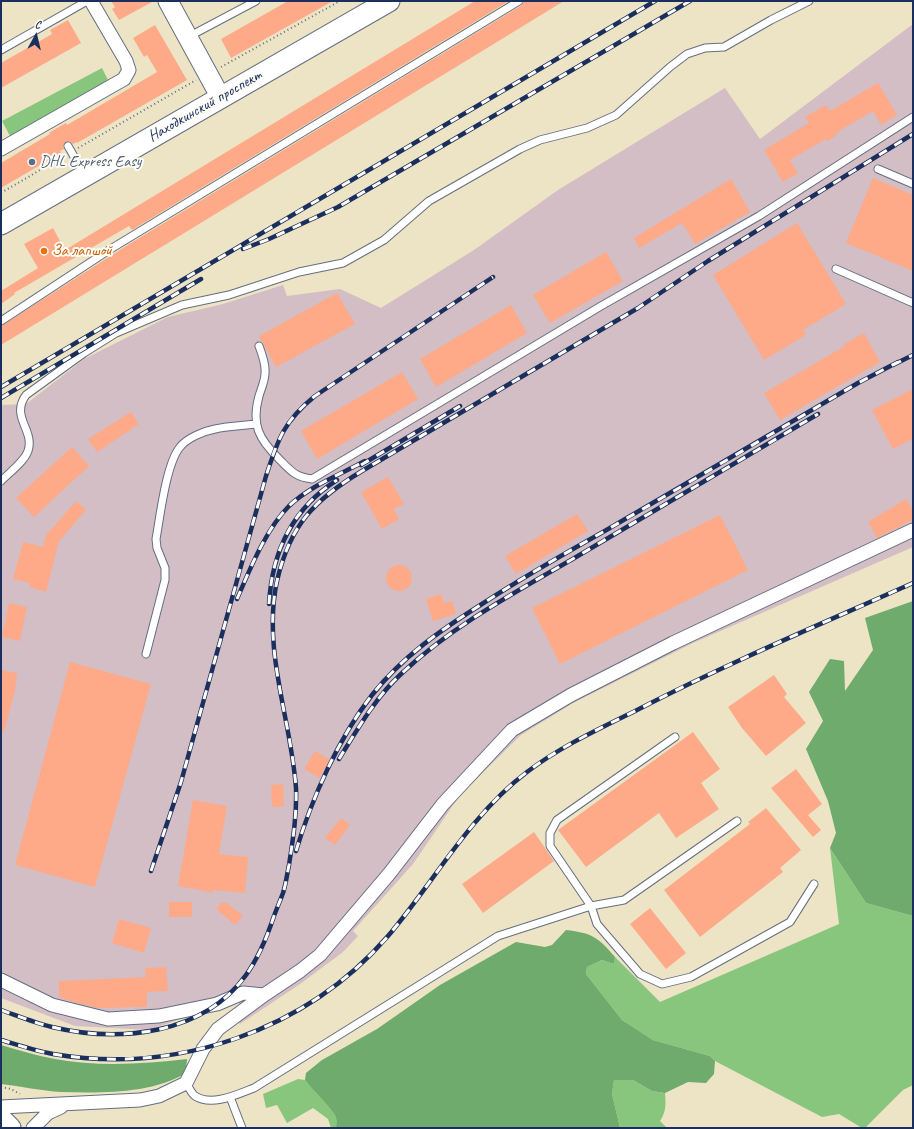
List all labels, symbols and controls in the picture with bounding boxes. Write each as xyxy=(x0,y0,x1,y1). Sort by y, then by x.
north arrow xyxy=(16,16,56,56)
text: С xyxy=(34,17,41,31)
street label: Находкинский проспект xyxy=(145,66,265,146)
place label: DHL Express Easy xyxy=(40,152,141,172)
marker: DHL Express Easy xyxy=(27,157,37,167)
place label: За лапшой xyxy=(52,241,112,261)
marker: За лапшой xyxy=(39,246,49,256)

